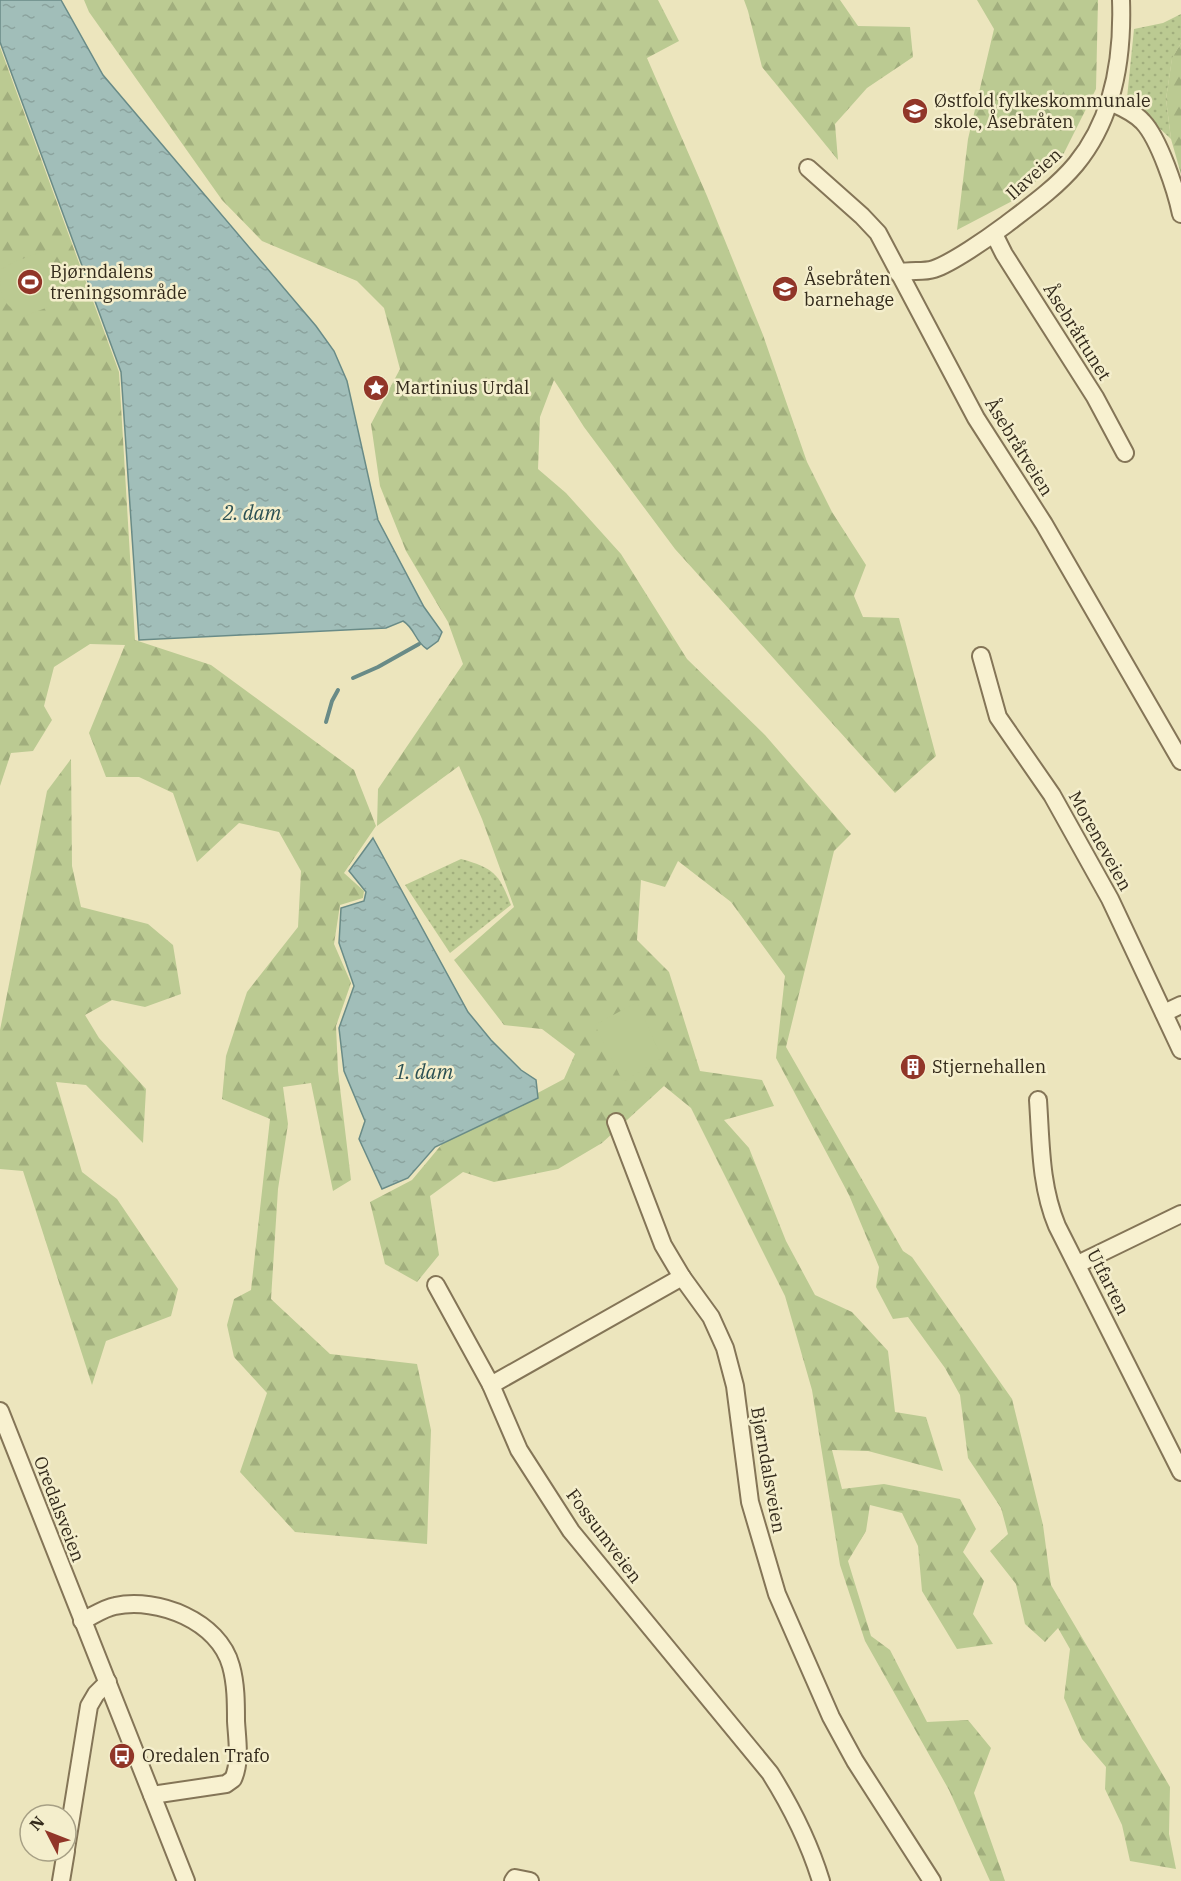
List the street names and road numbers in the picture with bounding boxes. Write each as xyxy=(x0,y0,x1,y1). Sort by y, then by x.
street label: Ilaveien xyxy=(1001,143,1066,205)
street label: Åsebråttunet xyxy=(1038,278,1117,385)
street label: Åsebråtveien xyxy=(980,393,1060,500)
street label: Moreneveien xyxy=(1064,787,1137,895)
street label: Utfarten xyxy=(1082,1245,1135,1319)
street label: Bjørndalsveien xyxy=(746,1405,791,1535)
street label: Oredalsveien xyxy=(29,1453,90,1565)
street label: Fossumveien xyxy=(561,1484,647,1587)

